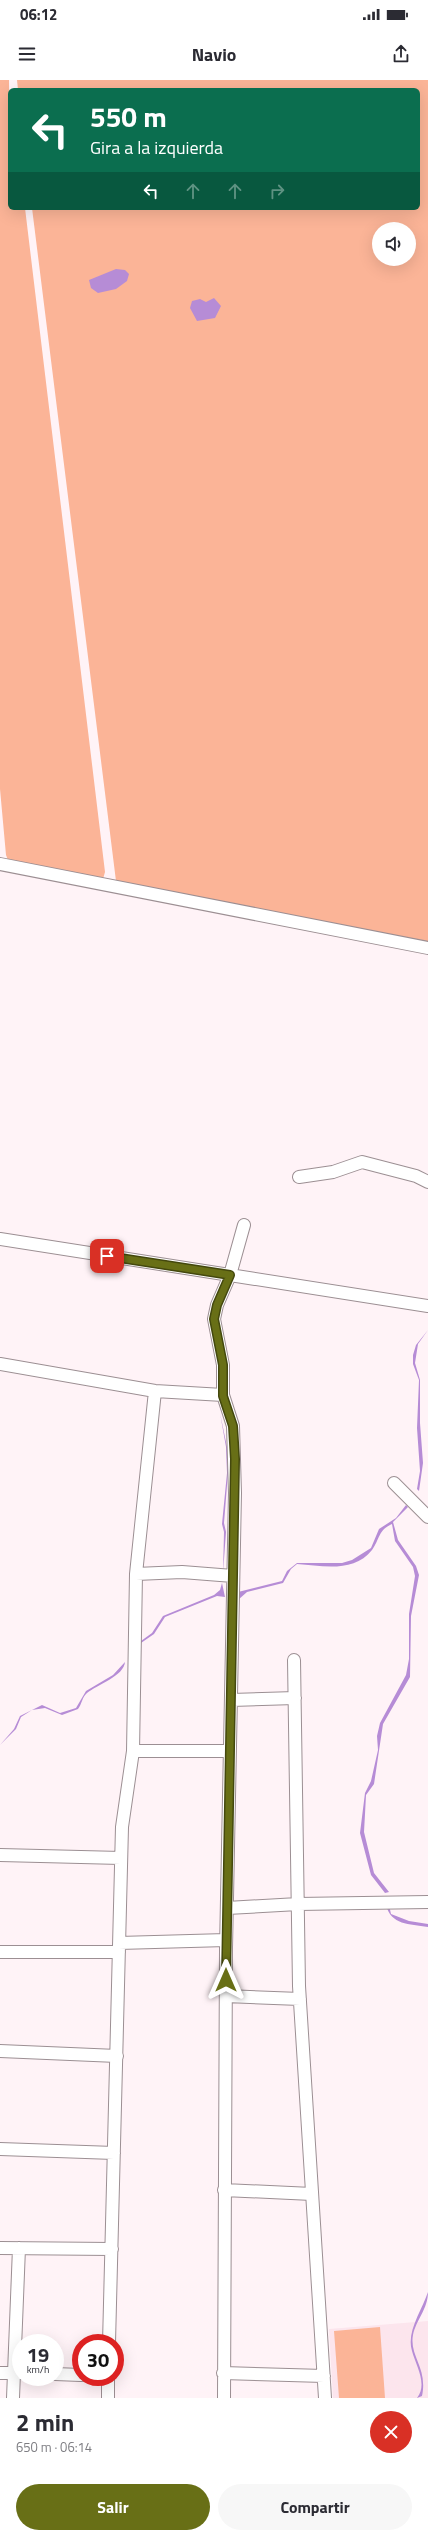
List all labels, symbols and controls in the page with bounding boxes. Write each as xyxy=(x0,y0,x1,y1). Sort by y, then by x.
text: 06:12 xyxy=(20,3,57,26)
text: Navio xyxy=(192,41,236,68)
icon: menu xyxy=(16,43,38,65)
icon: share xyxy=(390,43,412,65)
text: 550 m xyxy=(90,95,167,138)
icon: left xyxy=(24,104,76,156)
text: Gira a la izquierda xyxy=(90,134,223,161)
icon: left xyxy=(140,180,162,202)
icon: ahead xyxy=(182,180,204,202)
icon: ahead xyxy=(224,180,246,202)
icon: right xyxy=(266,180,288,202)
map controls xyxy=(372,222,416,266)
button: sound xyxy=(372,222,416,266)
pin xyxy=(90,1239,124,1273)
icon: arrive xyxy=(96,1245,118,1267)
position arrow xyxy=(205,1959,247,2001)
speed limit sign: 30 xyxy=(72,2334,124,2386)
text: 19 xyxy=(27,2339,49,2370)
text: km/h xyxy=(27,2362,49,2377)
text: 2 min xyxy=(16,2404,74,2440)
button: close xyxy=(370,2411,412,2453)
text: 650 m · 06:14 xyxy=(16,2437,92,2457)
button: Salir xyxy=(16,2484,210,2530)
button: Compartir xyxy=(218,2484,412,2530)

